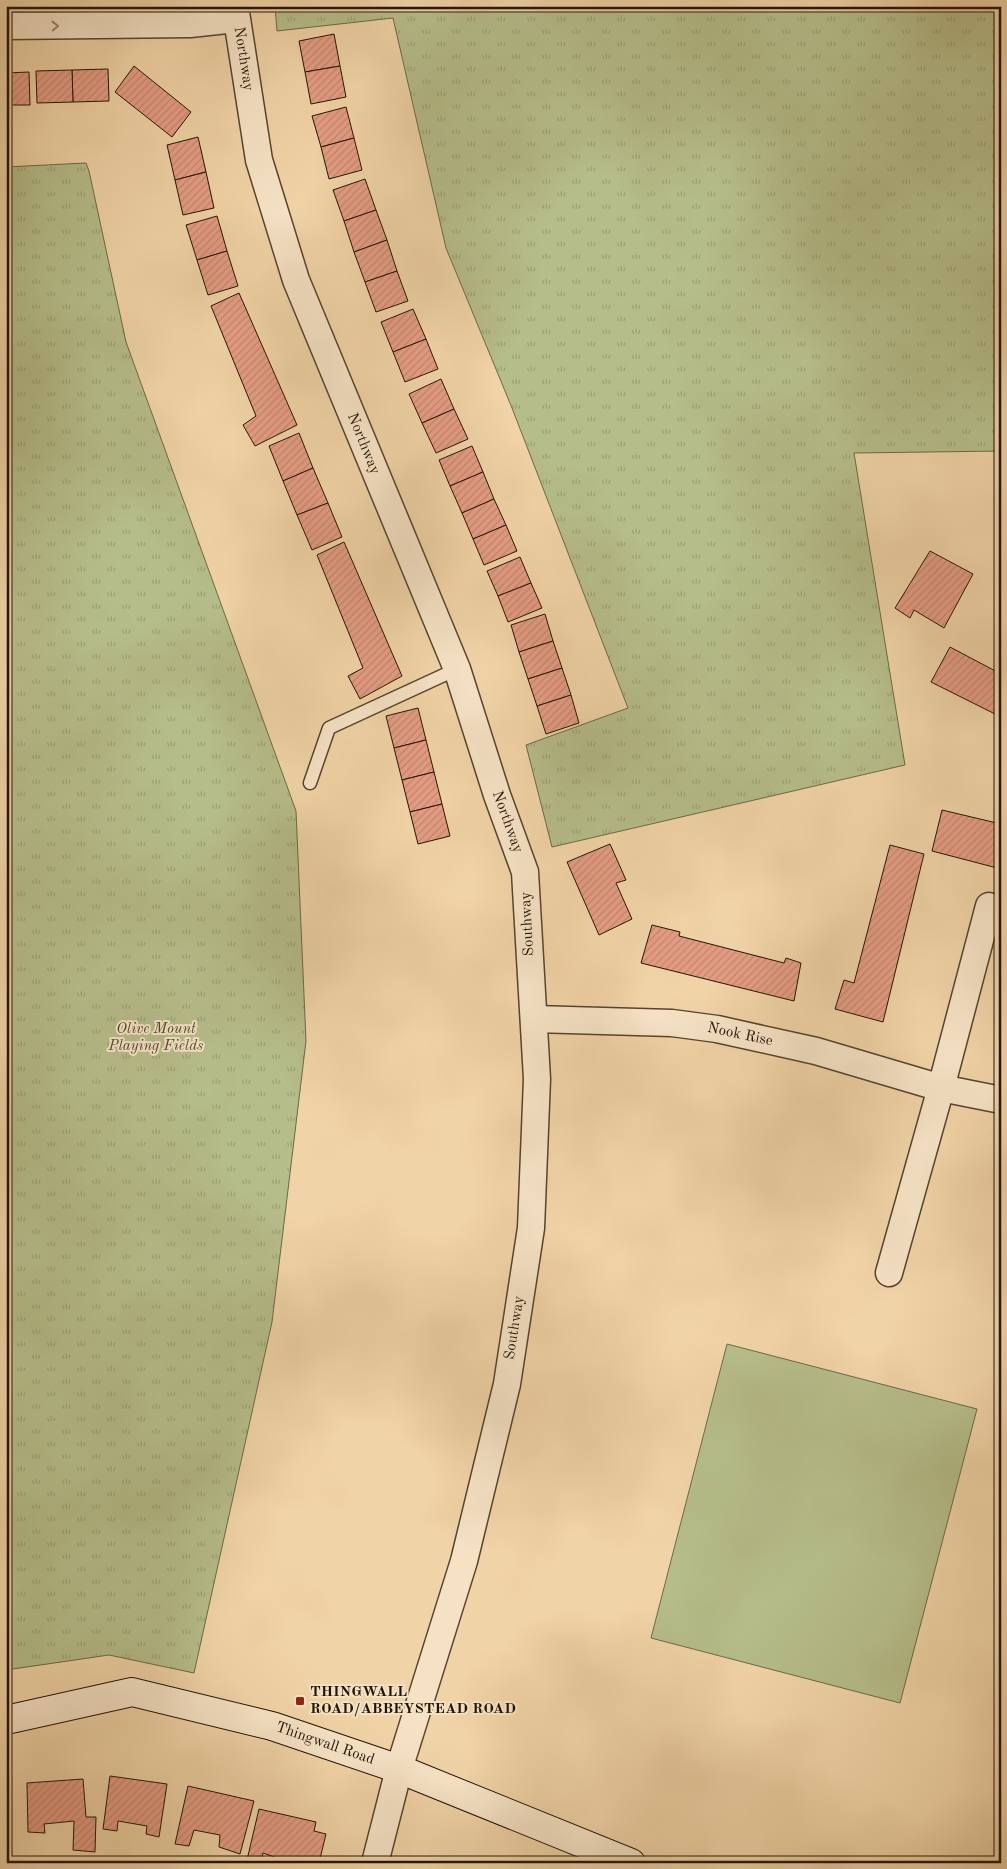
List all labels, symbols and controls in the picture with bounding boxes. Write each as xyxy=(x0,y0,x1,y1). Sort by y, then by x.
one-way arrow xyxy=(51,20,59,31)
street label: Northway xyxy=(231,26,255,92)
street label: Northway xyxy=(344,411,382,477)
street label: Northway xyxy=(489,789,525,855)
street label: Southway xyxy=(519,891,537,957)
street label: Nook Rise xyxy=(706,1021,774,1049)
park label: Olive Mount Playing Fields xyxy=(108,1022,203,1054)
street label: Southway xyxy=(503,1295,527,1361)
place label: THINGWALL ROAD/ABBEYSTEAD ROAD xyxy=(310,1685,516,1717)
marker: THINGWALL ROAD/ABBEYSTEAD ROAD xyxy=(294,1695,306,1707)
street label: Thingwall Road xyxy=(274,1720,376,1768)

